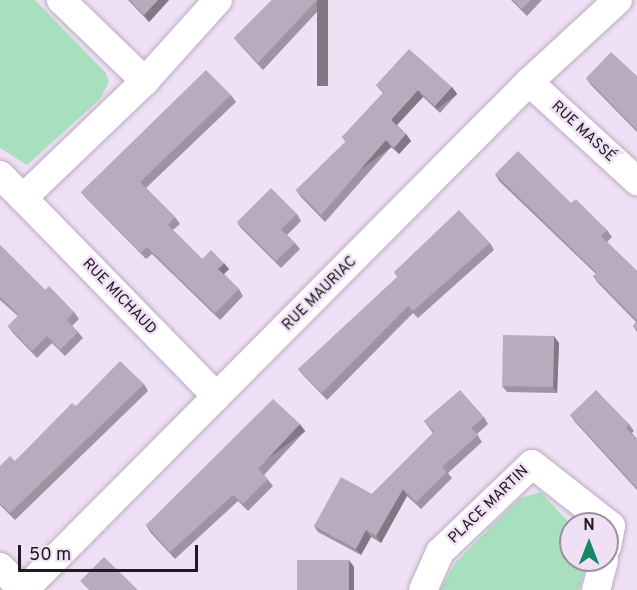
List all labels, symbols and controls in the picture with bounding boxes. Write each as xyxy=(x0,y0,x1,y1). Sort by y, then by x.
street label: RUE MASSÉ xyxy=(547,98,619,166)
street label: RUE MAURIAC xyxy=(279,253,361,335)
street label: RUE MICHAUD xyxy=(78,255,160,339)
street label: PLACE MARTIN xyxy=(445,462,533,548)
north arrow xyxy=(559,512,619,572)
text: N xyxy=(583,516,595,536)
scale bar xyxy=(21,533,201,571)
text: 50 m xyxy=(29,544,71,567)

